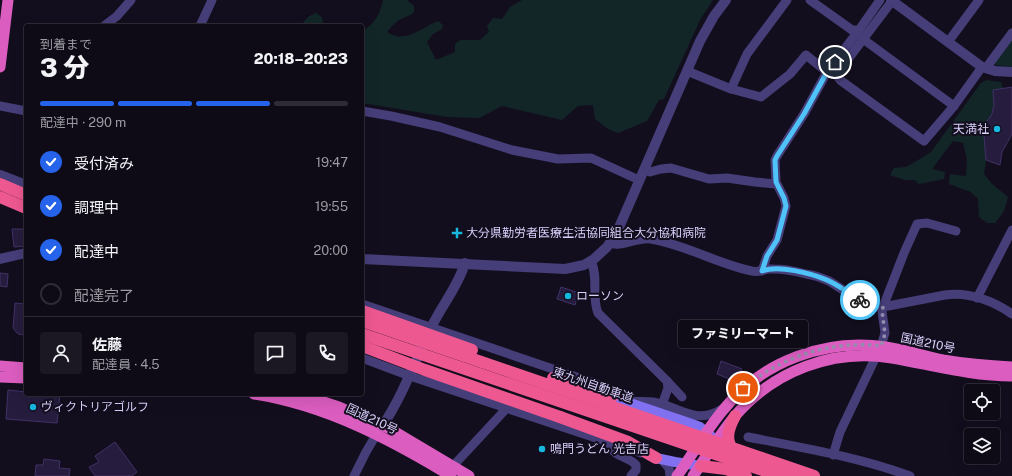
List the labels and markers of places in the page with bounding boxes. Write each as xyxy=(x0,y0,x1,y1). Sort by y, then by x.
pin xyxy=(818,45,852,79)
place label: 天満社 xyxy=(953,122,989,136)
marker: 天満社 xyxy=(992,124,1002,134)
place label: 大分県勤労者医療生活協同組合大分協和病院 xyxy=(466,226,706,240)
marker: 大分県勤労者医療生活協同組合大分協和病院 xyxy=(451,227,463,239)
place label: ローソン xyxy=(576,289,624,303)
marker: ローソン xyxy=(563,291,573,301)
callout: ファミリーマート xyxy=(678,320,808,348)
pin xyxy=(726,371,760,405)
place label: ヴィクトリアゴルフ xyxy=(41,400,149,414)
marker: ヴィクトリアゴルフ xyxy=(28,402,38,412)
place label: 鳴門うどん 光吉店 xyxy=(550,442,649,456)
marker: 鳴門うどん 光吉店 xyxy=(537,444,547,454)

